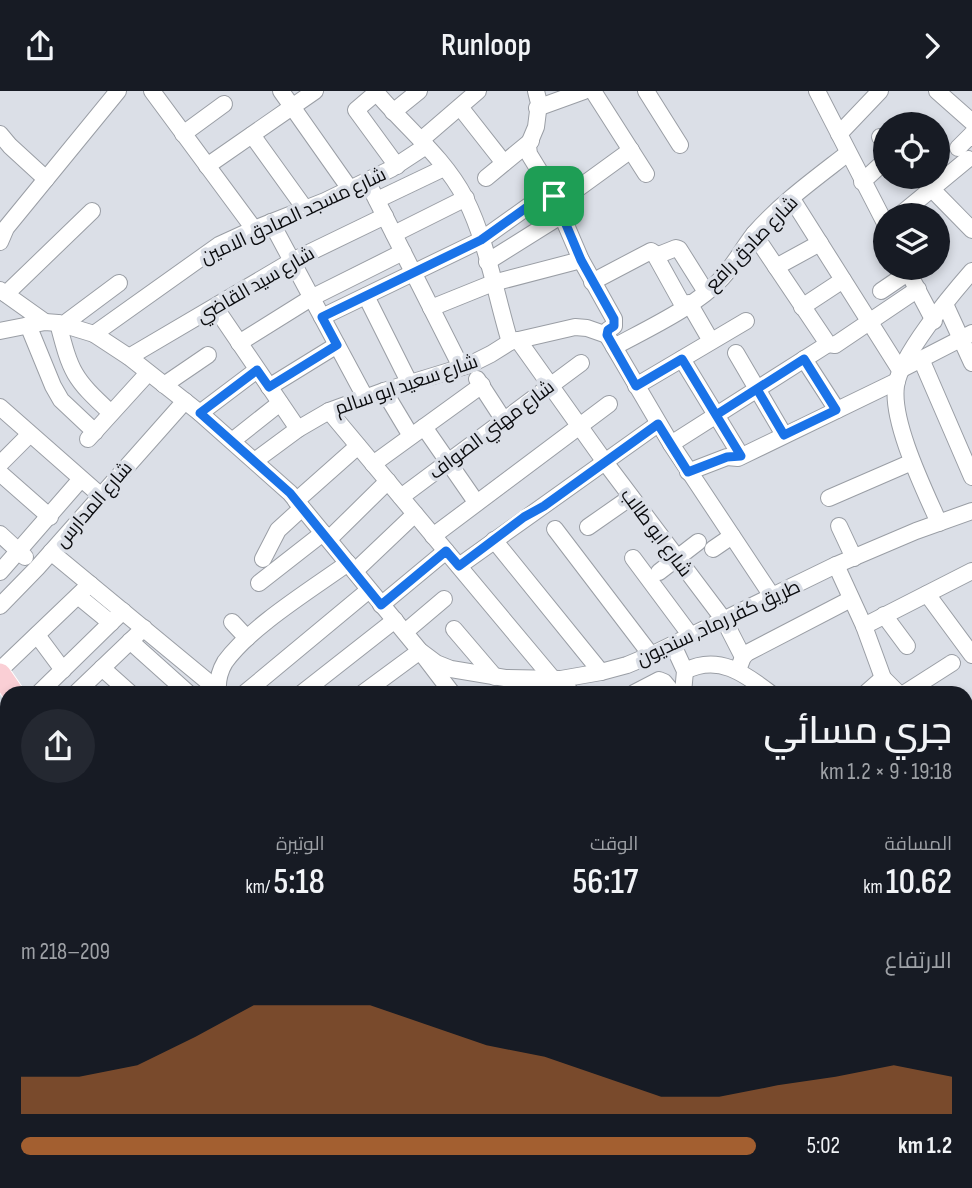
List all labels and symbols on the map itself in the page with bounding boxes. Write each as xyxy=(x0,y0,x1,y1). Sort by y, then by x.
street label: شارع مسجد الصادق الامين xyxy=(197,163,391,270)
pin xyxy=(524,166,584,226)
street label: شارع صادق رافع xyxy=(701,192,804,297)
street label: شارع سيد القاضي xyxy=(193,242,320,330)
street label: شارع سعيد ابو سالم xyxy=(332,350,481,422)
street label: شارع مهني الصواف xyxy=(425,376,560,486)
street label: شارع المدارس xyxy=(51,457,138,553)
street label: شارع ابو طالب xyxy=(614,484,696,582)
street label: طريق كفر رماد, سنديون xyxy=(633,575,804,671)

